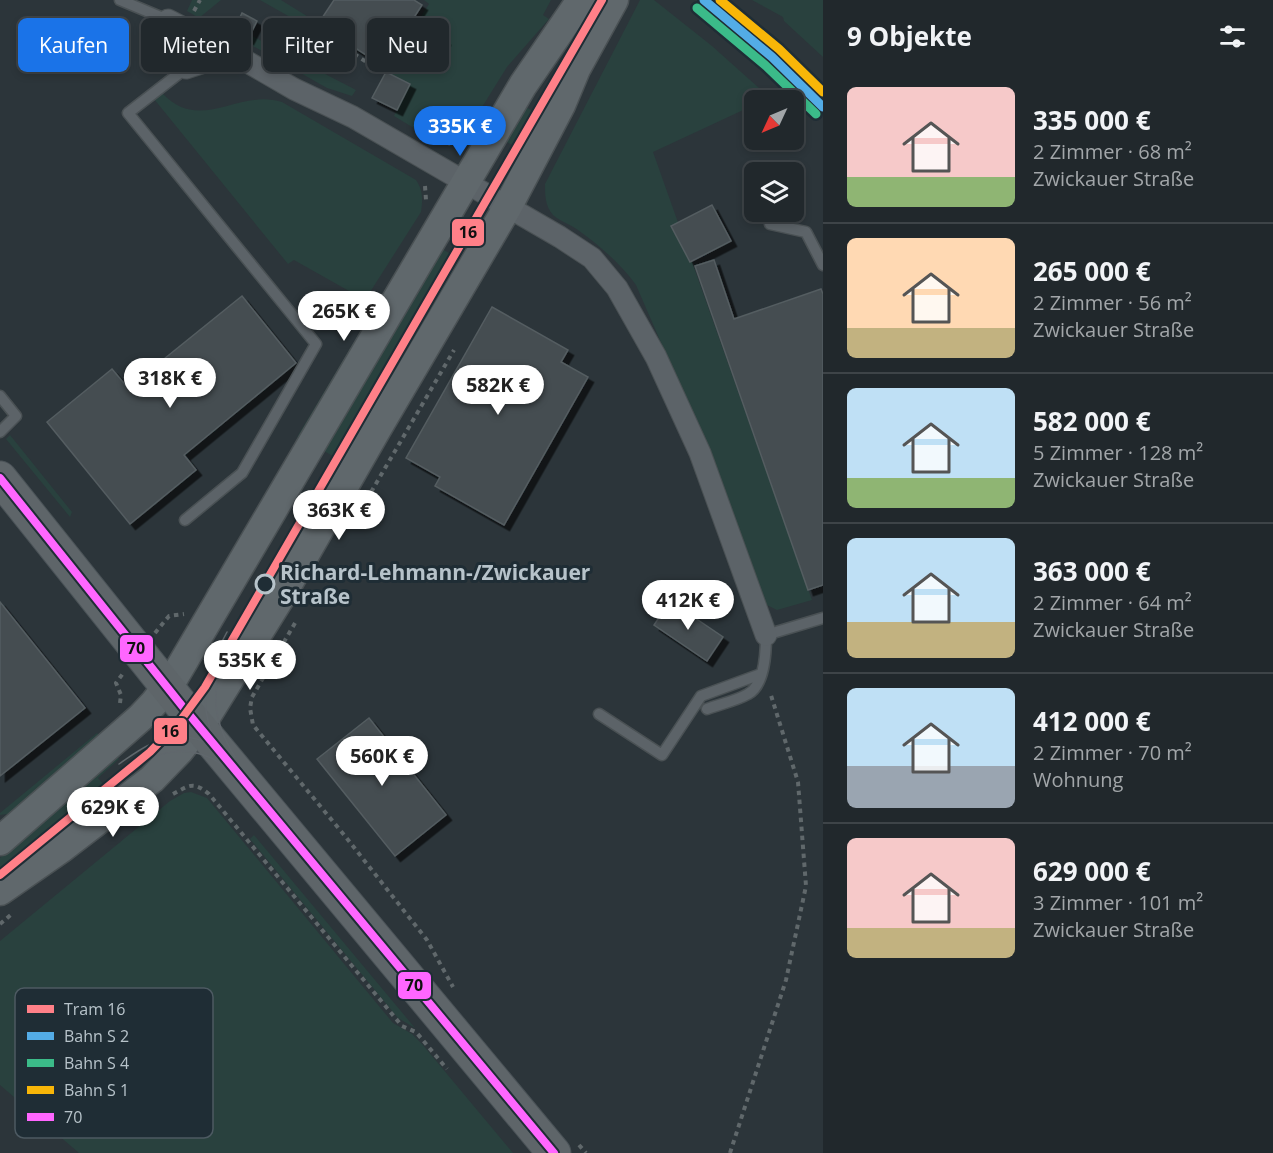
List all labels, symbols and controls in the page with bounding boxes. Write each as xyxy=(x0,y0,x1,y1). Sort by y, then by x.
chip: Kaufen xyxy=(18,18,129,72)
chip: Mieten xyxy=(141,18,251,72)
chip: Filter xyxy=(263,18,355,72)
chip: Neu xyxy=(367,18,449,72)
text: 9 Objekte xyxy=(847,18,972,54)
icon: filters xyxy=(1216,20,1249,53)
north arrow xyxy=(744,90,804,150)
map controls xyxy=(744,90,804,222)
text: 335 000 € xyxy=(1033,102,1151,138)
pin: 335K € xyxy=(411,106,509,157)
icon: home xyxy=(895,111,967,183)
text: 335K € xyxy=(428,112,492,139)
text: 2 Zimmer · 68 m² xyxy=(1033,138,1192,165)
button: layers xyxy=(744,162,804,222)
text: Zwickauer Straße xyxy=(1033,165,1194,192)
line badge: 16 xyxy=(451,218,485,247)
text: 16 xyxy=(459,221,477,243)
text: 265 000 € xyxy=(1033,253,1151,289)
icon: home xyxy=(895,262,967,334)
text: 2 Zimmer · 56 m² xyxy=(1033,289,1192,316)
pin: 265K € xyxy=(295,291,393,342)
text: 265K € xyxy=(312,297,376,324)
text: Zwickauer Straße xyxy=(1033,316,1194,343)
pin: 318K € xyxy=(121,358,219,409)
text: 318K € xyxy=(138,364,202,391)
pin: 582K € xyxy=(449,365,547,416)
text: 582K € xyxy=(466,371,530,398)
text: 582 000 € xyxy=(1033,403,1151,439)
icon: home xyxy=(895,412,967,484)
text: 5 Zimmer · 128 m² xyxy=(1033,439,1203,466)
text: Zwickauer Straße xyxy=(1033,466,1194,493)
pin: 363K € xyxy=(290,490,388,541)
text: 363K € xyxy=(307,496,371,523)
text: 363 000 € xyxy=(1033,553,1151,589)
place label: Richard-Lehmann-/Zwickauer Straße xyxy=(280,558,591,610)
icon: home xyxy=(895,562,967,634)
marker: Richard-Lehmann-/Zwickauer Straße xyxy=(255,574,275,594)
pin: 412K € xyxy=(639,580,737,631)
text: 412K € xyxy=(656,586,720,613)
text: 2 Zimmer · 64 m² xyxy=(1033,589,1192,616)
text: Zwickauer Straße xyxy=(1033,616,1194,643)
line badge: 70 xyxy=(119,634,154,663)
text: 70 xyxy=(127,637,145,659)
pin: 535K € xyxy=(201,640,299,691)
text: 535K € xyxy=(218,646,282,673)
text: 412 000 € xyxy=(1033,703,1151,739)
icon: home xyxy=(895,712,967,784)
line badge: 16 xyxy=(153,717,188,745)
text: 16 xyxy=(161,720,179,742)
pin: 560K € xyxy=(333,736,431,787)
text: 2 Zimmer · 70 m² xyxy=(1033,739,1192,766)
text: 560K € xyxy=(350,742,414,769)
text: Wohnung xyxy=(1033,766,1123,793)
pin: 629K € xyxy=(64,787,162,838)
text: 629K € xyxy=(81,793,145,820)
text: 629 000 € xyxy=(1033,853,1151,889)
icon: home xyxy=(895,862,967,934)
text: 3 Zimmer · 101 m² xyxy=(1033,889,1203,916)
text: Zwickauer Straße xyxy=(1033,916,1194,943)
line badge: 70 xyxy=(397,971,432,1000)
text: 70 xyxy=(405,974,423,996)
legend xyxy=(15,988,213,1138)
text: Tram 16 xyxy=(64,998,126,1020)
text: Bahn S 2 xyxy=(64,1025,129,1047)
text: Bahn S 4 xyxy=(64,1052,129,1074)
text: Bahn S 1 xyxy=(64,1079,129,1101)
text: 70 xyxy=(64,1106,82,1128)

